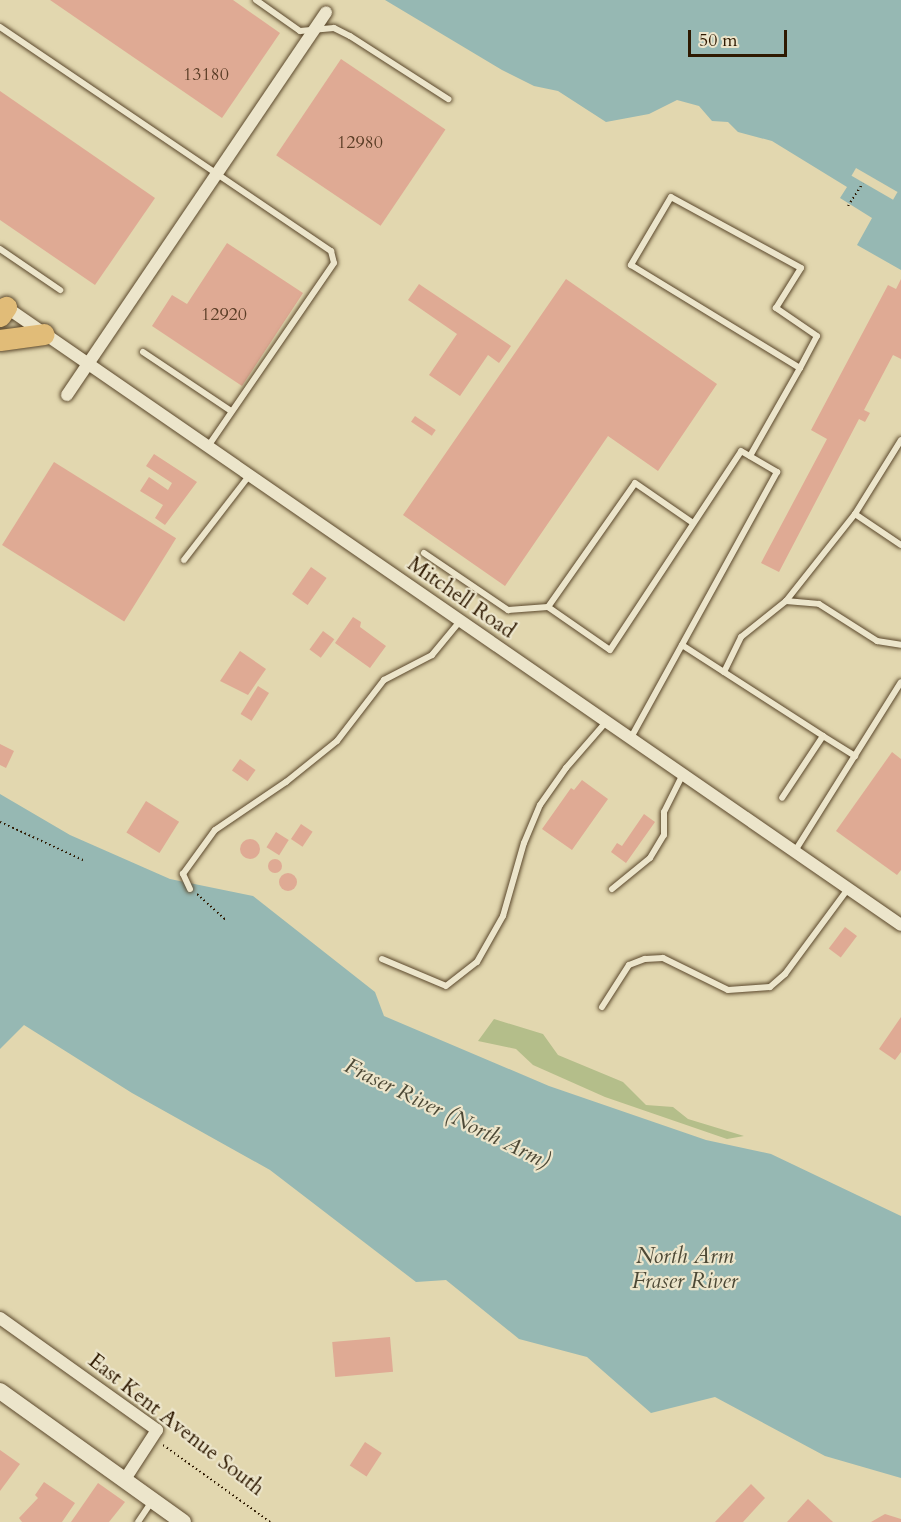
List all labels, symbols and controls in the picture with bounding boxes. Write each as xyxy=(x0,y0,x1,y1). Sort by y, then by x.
scale bar xyxy=(691,18,790,56)
text: 50 m xyxy=(699,28,738,53)
house number: 13180 xyxy=(183,64,229,86)
house number: 12980 xyxy=(337,132,383,154)
house number: 12920 xyxy=(201,304,247,326)
street label: Mitchell Road xyxy=(402,552,520,644)
water label: Fraser River (North Arm) xyxy=(340,1053,554,1175)
water label: North Arm Fraser River xyxy=(632,1243,738,1294)
street label: East Kent Avenue South xyxy=(83,1349,269,1501)

